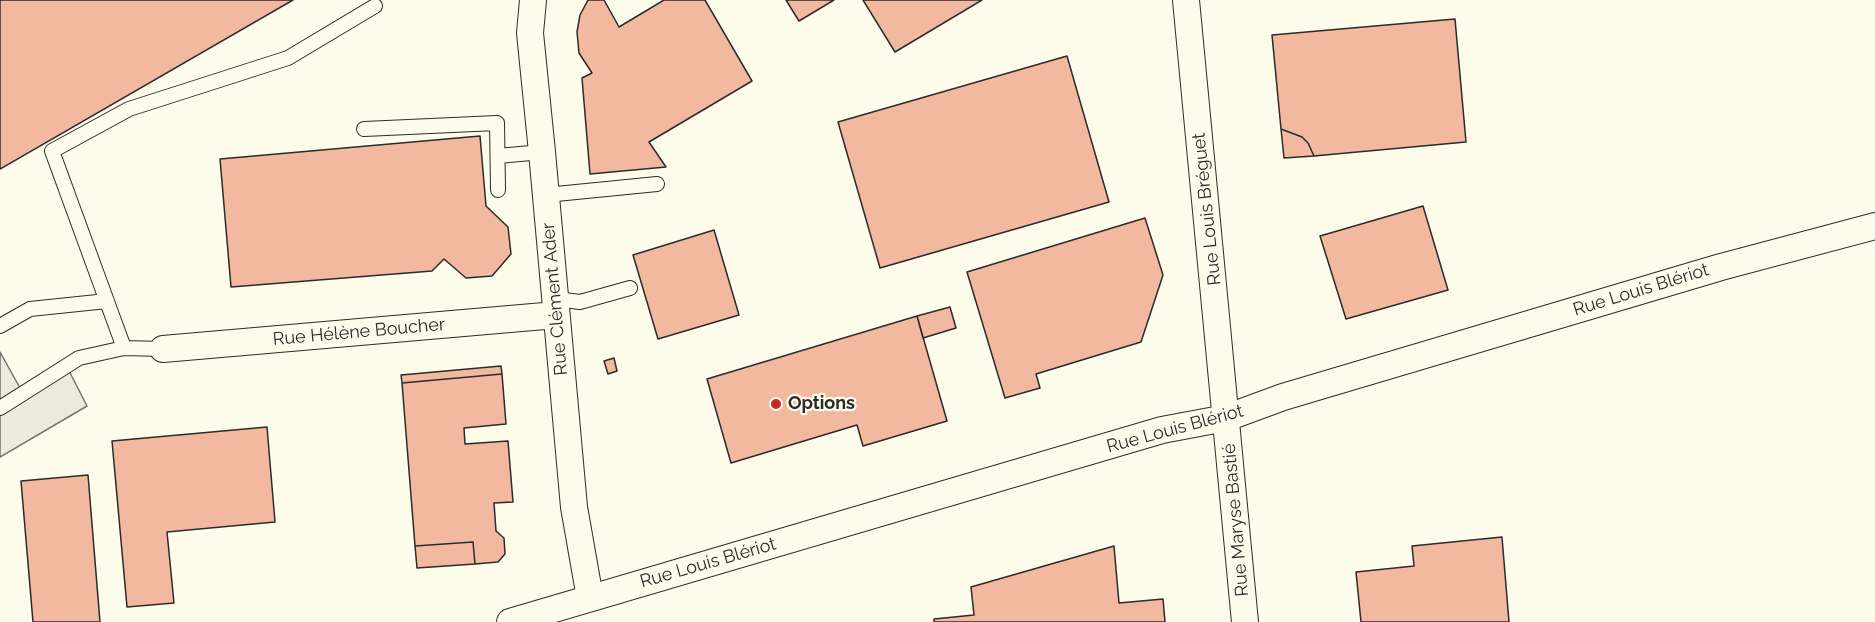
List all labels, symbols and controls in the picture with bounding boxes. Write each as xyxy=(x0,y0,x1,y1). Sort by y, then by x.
street label: Rue Louis Bréguet xyxy=(1188,132,1226,286)
street label: Rue Clément Ader xyxy=(538,222,572,376)
street label: Rue Louis Blériot xyxy=(1571,259,1711,321)
street label: Rue Hélène Boucher xyxy=(272,314,446,350)
place label: Options xyxy=(788,393,855,415)
marker: Options xyxy=(769,397,783,411)
street label: Rue Louis Blériot xyxy=(1104,400,1246,458)
street label: Rue Maryse Bastié xyxy=(1219,443,1253,597)
street label: Rue Louis Blériot xyxy=(637,533,779,593)

